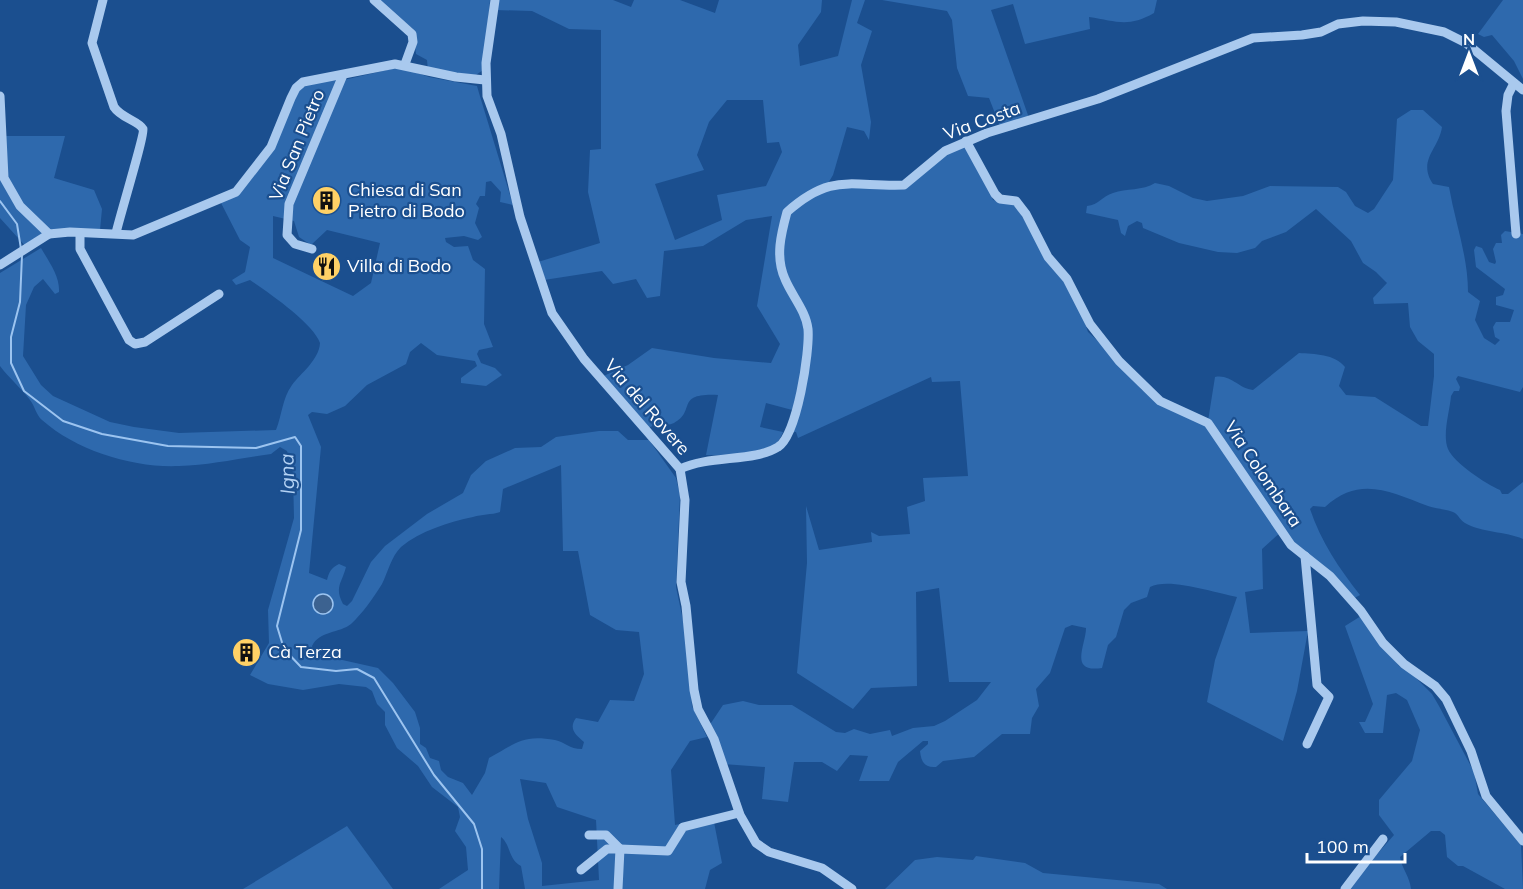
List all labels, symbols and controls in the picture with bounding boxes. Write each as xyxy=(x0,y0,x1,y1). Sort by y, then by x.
north arrow xyxy=(1439,24,1499,84)
text: N xyxy=(1463,29,1475,49)
street label: Via San Pietro xyxy=(264,86,329,204)
street label: Via Costa xyxy=(940,96,1023,145)
place label: Chiesa di San Pietro di Bodo xyxy=(348,178,465,222)
building icon: Chiesa di San Pietro di Bodo xyxy=(311,184,343,216)
restaurant icon: Villa di Bodo xyxy=(310,250,342,282)
place label: Villa di Bodo xyxy=(347,254,451,277)
street label: Via del Rovere xyxy=(599,354,695,459)
street label: Via Colombara xyxy=(1219,416,1307,531)
water label: Igna xyxy=(273,453,300,495)
building icon: Cà Terza xyxy=(231,636,263,668)
place label: Cà Terza xyxy=(268,640,342,663)
scale bar xyxy=(1307,826,1404,864)
text: 100 m xyxy=(1316,835,1369,858)

